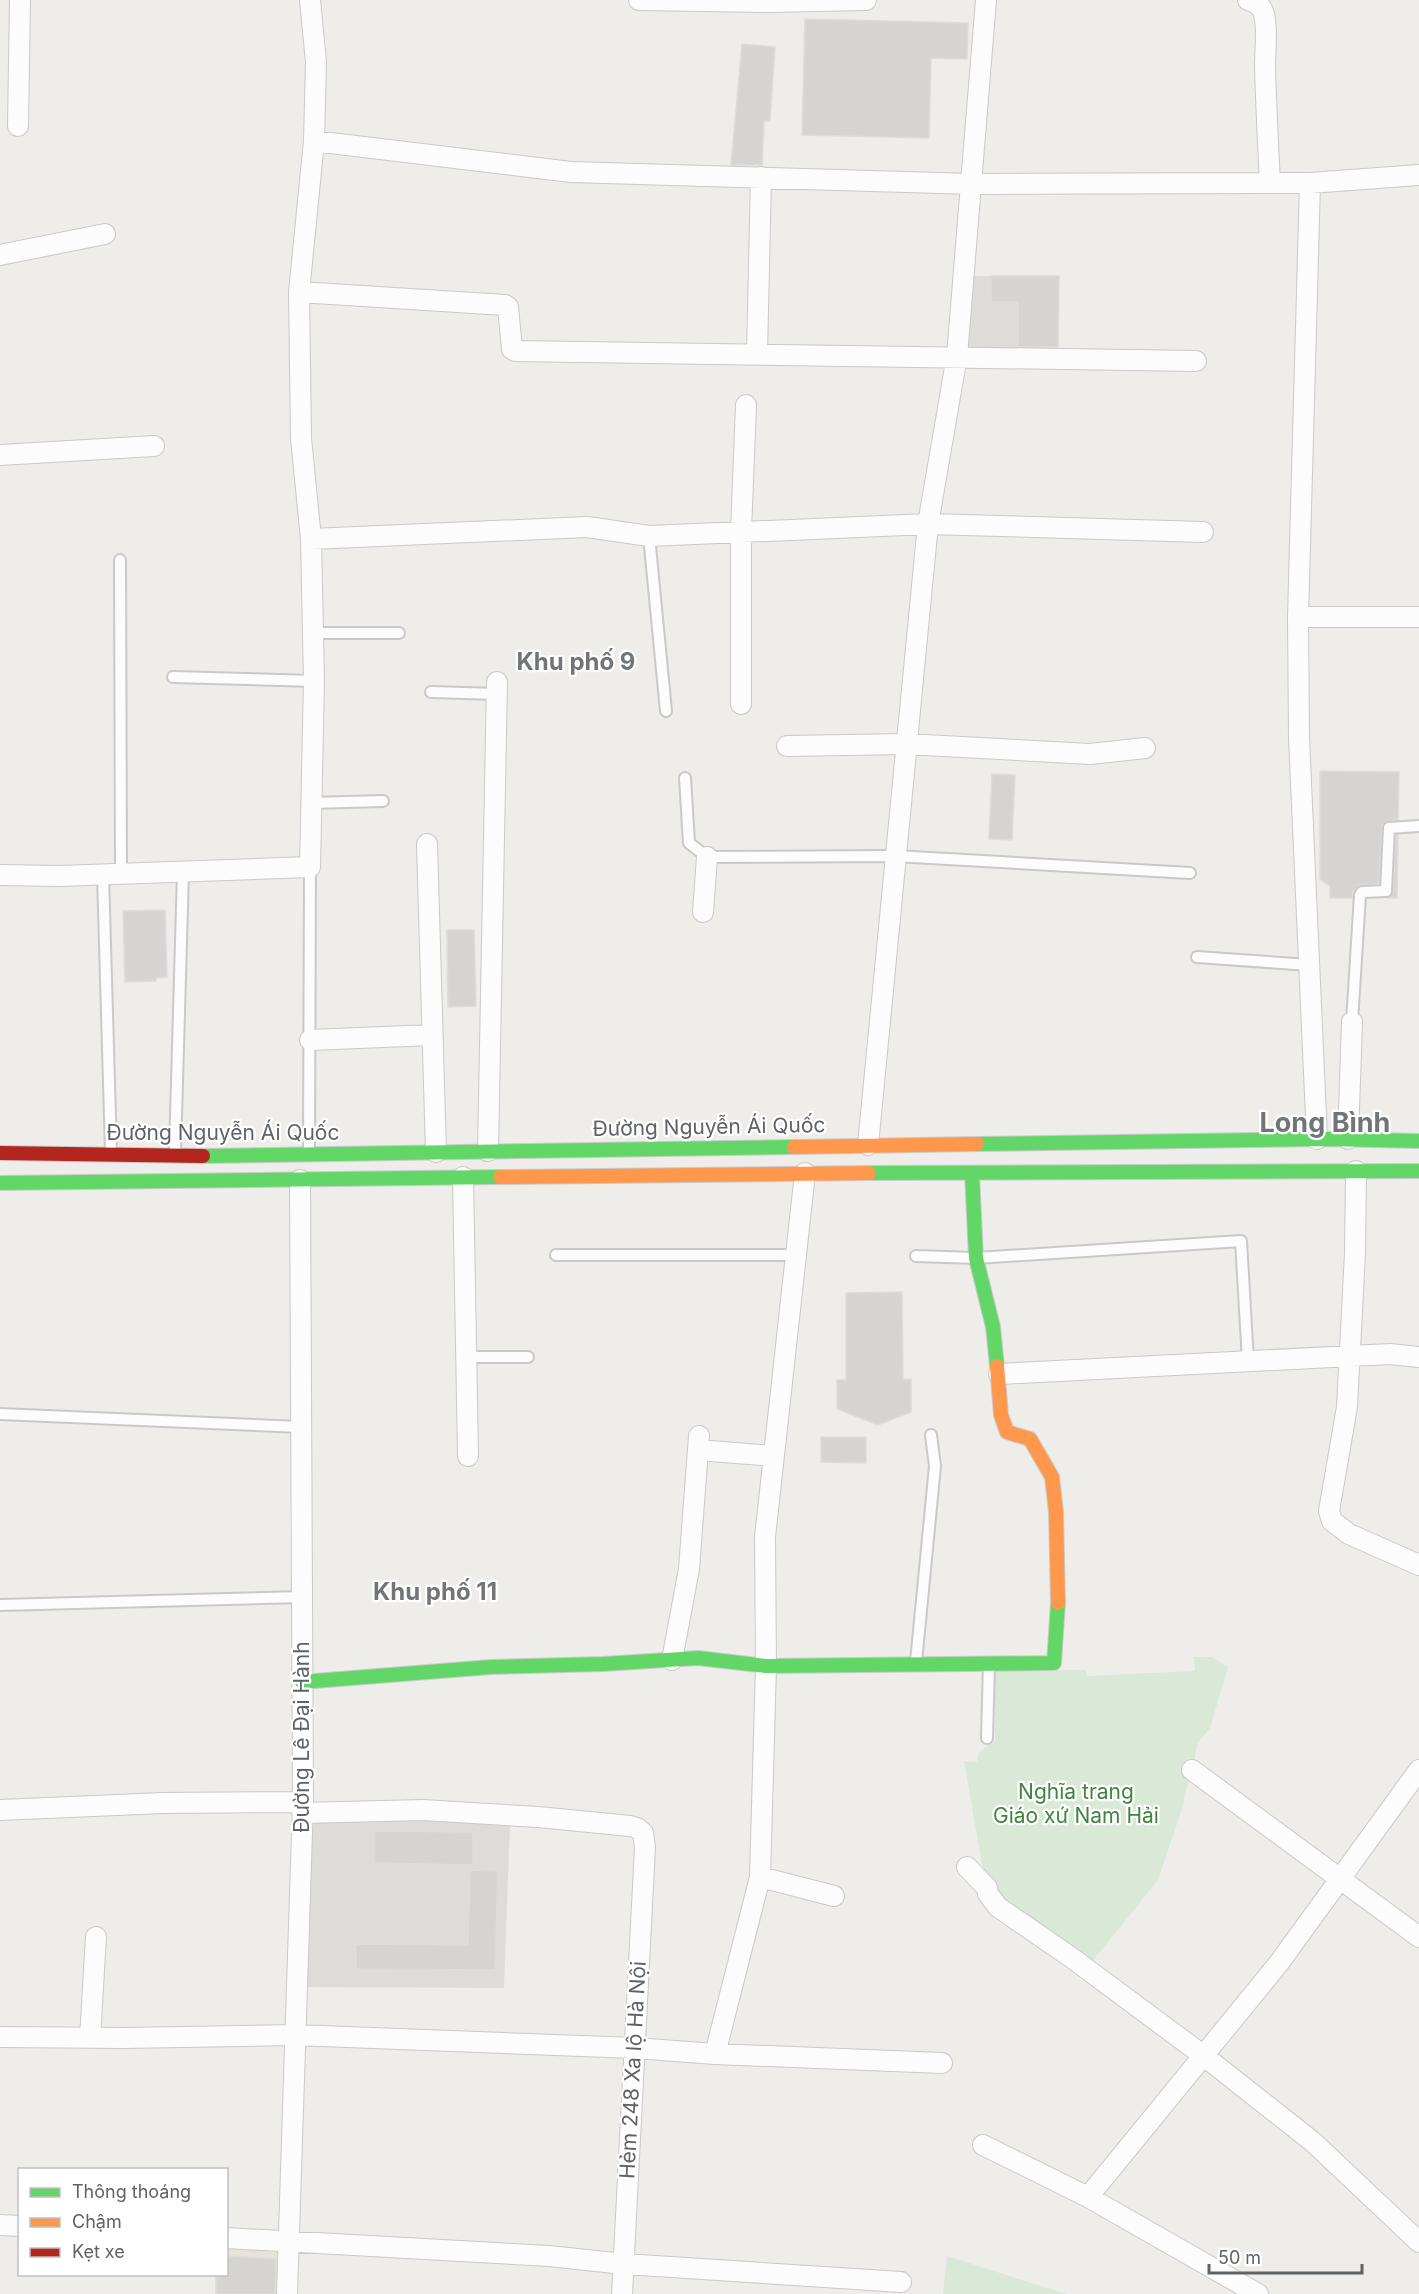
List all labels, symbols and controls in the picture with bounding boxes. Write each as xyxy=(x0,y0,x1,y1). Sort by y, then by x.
district label: Khu phố 9 xyxy=(517,647,635,676)
district label: Long Bình xyxy=(1260,1106,1390,1139)
street label: Đường Nguyễn Ái Quốc xyxy=(592,1111,826,1141)
street label: Đường Nguyễn Ái Quốc xyxy=(107,1119,339,1145)
district label: Khu phố 11 xyxy=(373,1577,497,1606)
street label: Đường Lê Đại Hành xyxy=(289,1641,314,1833)
park label: Nghĩa trang Giáo xứ Nam Hải xyxy=(993,1779,1159,1828)
street label: Hẻm 248 Xa lộ Hà Nội xyxy=(614,1960,651,2180)
legend xyxy=(18,2168,228,2276)
text: Thông thoáng xyxy=(72,2181,191,2202)
text: Chậm xyxy=(72,2211,122,2232)
scale bar xyxy=(1209,2237,1362,2275)
text: Kẹt xe xyxy=(72,2241,125,2262)
text: 50 m xyxy=(1218,2247,1261,2268)

